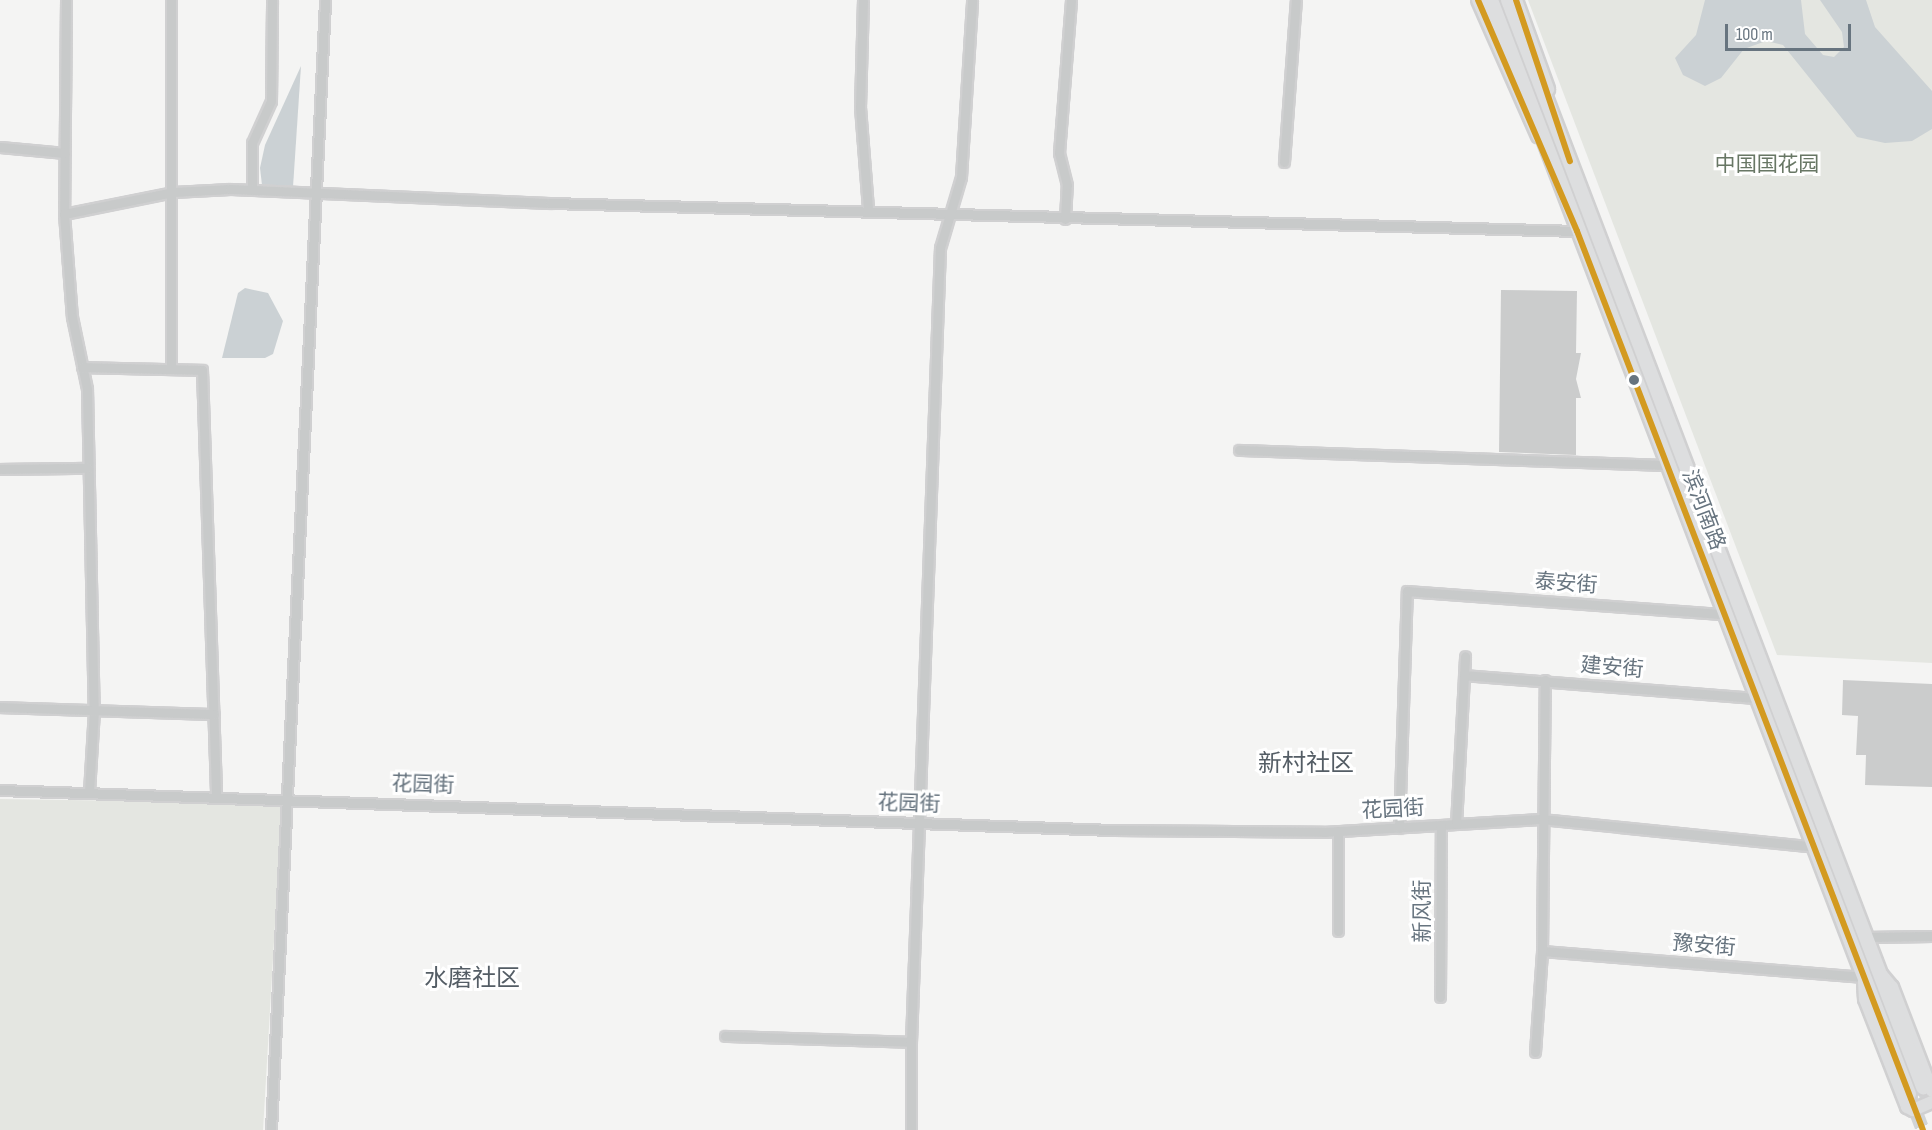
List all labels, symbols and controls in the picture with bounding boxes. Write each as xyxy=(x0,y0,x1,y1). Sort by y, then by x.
scale bar xyxy=(1728,12,1854,50)
text: 100 m xyxy=(1736,24,1773,45)
park label: 中国国花园 xyxy=(1715,152,1819,178)
unlabelled marker xyxy=(1628,374,1640,386)
street label: 滨河南路 xyxy=(1676,466,1730,554)
street label: 泰安街 xyxy=(1534,569,1598,599)
street label: 建安街 xyxy=(1580,653,1644,683)
district label: 新村社区 xyxy=(1258,750,1354,778)
street label: 花园街 xyxy=(391,771,455,799)
street label: 花园街 xyxy=(877,790,941,818)
street label: 花园街 xyxy=(1361,796,1425,824)
street label: 新风街 xyxy=(1410,880,1436,942)
street label: 豫安街 xyxy=(1672,931,1736,961)
district label: 水磨社区 xyxy=(424,965,520,993)

